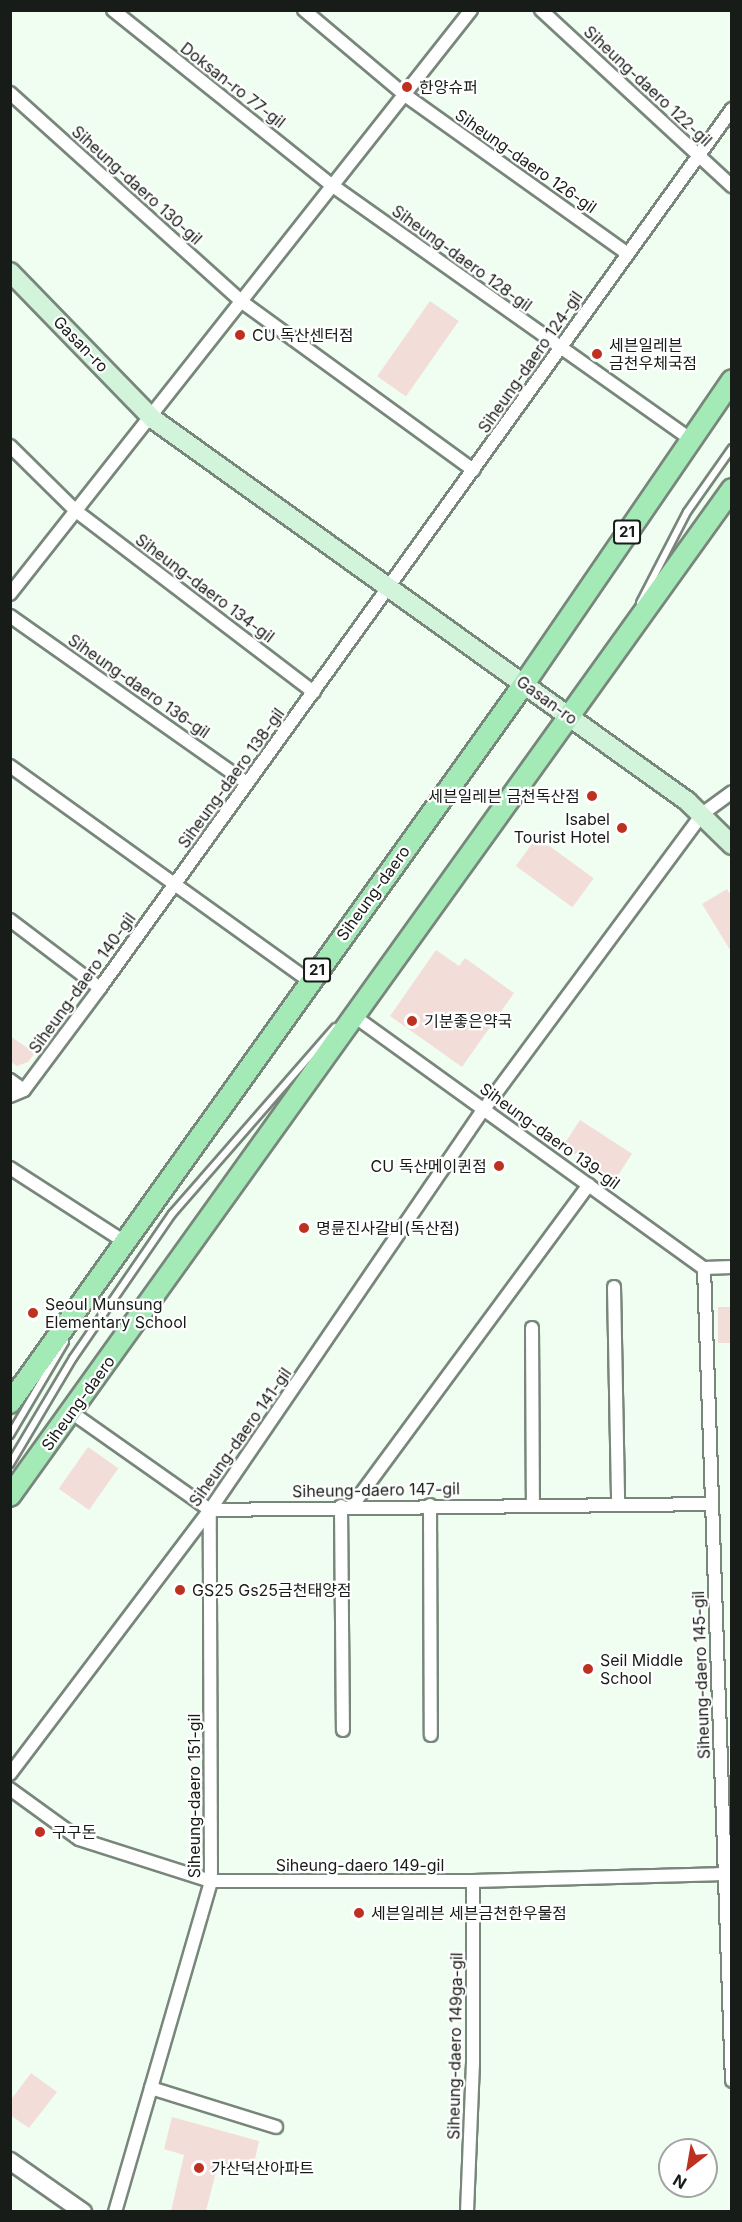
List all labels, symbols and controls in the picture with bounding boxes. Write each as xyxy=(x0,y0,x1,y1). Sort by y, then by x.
street label: Siheung-daero 122-gil xyxy=(580,22,716,150)
street label: Doksan-ro 77-gil xyxy=(177,38,289,132)
place label: 한양슈퍼 xyxy=(419,77,478,97)
marker: 한양슈퍼 xyxy=(400,80,414,94)
street label: Siheung-daero 126-gil xyxy=(452,105,600,217)
street label: Siheung-daero 130-gil xyxy=(68,122,206,248)
street label: Siheung-daero 128-gil xyxy=(388,201,536,315)
street label: Siheung-daero 124-gil xyxy=(474,288,586,436)
street label: Gasan-ro xyxy=(50,312,112,376)
place label: CU 독산센터점 xyxy=(252,325,354,345)
marker: CU 독산센터점 xyxy=(233,328,247,342)
place label: 세븐일레븐 금천우체국점 xyxy=(609,335,697,373)
marker: 세븐일레븐 금천우체국점 xyxy=(590,347,604,361)
road number: 21 xyxy=(612,520,642,544)
street label: Siheung-daero 134-gil xyxy=(132,530,278,646)
street label: Siheung-daero 136-gil xyxy=(65,630,213,742)
street label: Gasan-ro xyxy=(513,672,581,728)
street label: Siheung-daero 138-gil xyxy=(174,704,288,852)
place label: 세븐일레븐 금천독산점 xyxy=(428,786,580,806)
marker: 세븐일레븐 금천독산점 xyxy=(585,789,599,803)
place label: Isabel Tourist Hotel xyxy=(514,809,610,847)
marker: Isabel Tourist Hotel xyxy=(615,821,629,835)
street label: Siheung-daero xyxy=(332,842,414,944)
street label: Siheung-daero 140-gil xyxy=(25,909,139,1057)
road number: 21 xyxy=(302,958,332,982)
place label: 기분좋은약국 xyxy=(424,1011,512,1031)
marker: 기분좋은약국 xyxy=(405,1014,419,1028)
street label: Siheung-daero 139-gil xyxy=(476,1079,624,1193)
place label: CU 독산메이퀸점 xyxy=(371,1156,487,1176)
marker: CU 독산메이퀸점 xyxy=(492,1159,506,1173)
place label: 명륜진사갈비(독산점) xyxy=(316,1218,460,1238)
marker: 명륜진사갈비(독산점) xyxy=(297,1221,311,1235)
place label: Seoul Munsung Elementary School xyxy=(45,1294,187,1332)
marker: Seoul Munsung Elementary School xyxy=(26,1306,40,1320)
street label: Siheung-daero xyxy=(37,1352,119,1454)
street label: Siheung-daero 141-gil xyxy=(185,1364,295,1510)
street label: Siheung-daero 147-gil xyxy=(292,1479,460,1501)
place label: GS25 Gs25금천태양점 xyxy=(192,1580,352,1600)
marker: GS25 Gs25금천태양점 xyxy=(173,1583,187,1597)
street label: Siheung-daero 145-gil xyxy=(688,1590,714,1760)
place label: Seil Middle School xyxy=(600,1650,683,1688)
marker: Seil Middle School xyxy=(581,1662,595,1676)
street label: Siheung-daero 151-gil xyxy=(184,1714,204,1878)
place label: 구구돈 xyxy=(52,1822,96,1842)
marker: 구구돈 xyxy=(33,1825,47,1839)
street label: Siheung-daero 149-gil xyxy=(276,1855,444,1875)
place label: 세븐일레븐 세븐금천한우물점 xyxy=(371,1903,567,1923)
marker: 세븐일레븐 세븐금천한우물점 xyxy=(352,1906,366,1920)
street label: Siheung-daero 149ga-gil xyxy=(444,1952,466,2140)
north arrow xyxy=(658,2138,718,2198)
place label: 가산덕산아파트 xyxy=(211,2158,314,2178)
marker: 가산덕산아파트 xyxy=(192,2161,206,2175)
text: N xyxy=(669,2170,690,2193)

